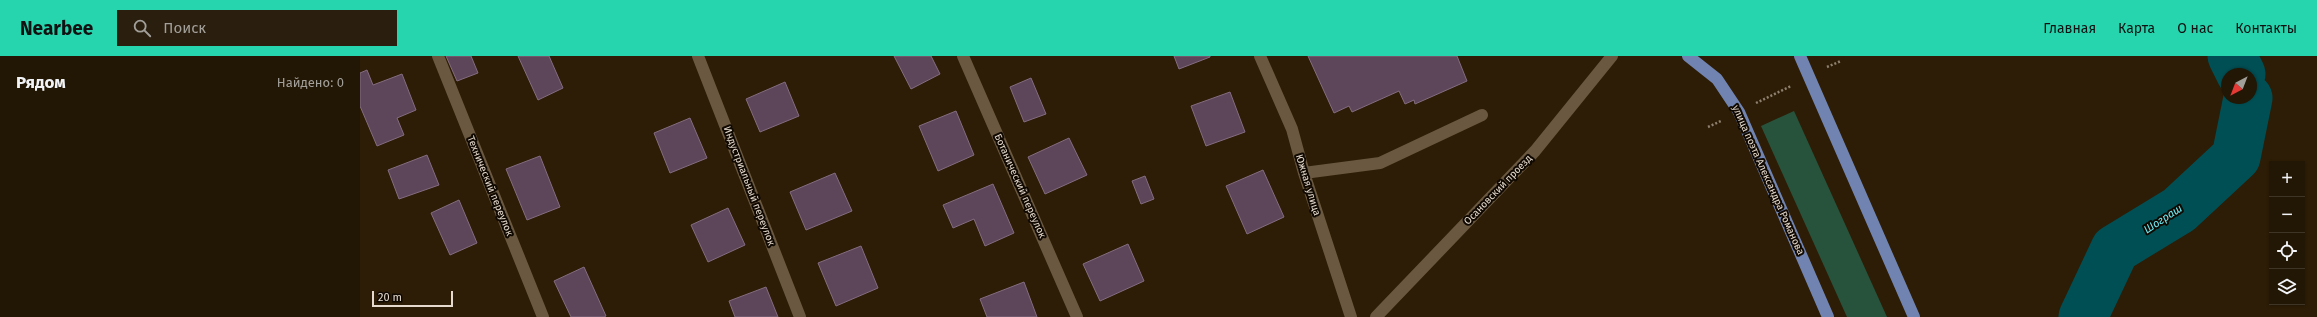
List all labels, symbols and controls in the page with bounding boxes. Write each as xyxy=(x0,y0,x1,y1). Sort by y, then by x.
search box xyxy=(117,10,397,46)
text: Nearbee xyxy=(20,17,93,40)
icon: search xyxy=(131,17,153,39)
text: Поиск xyxy=(163,19,206,37)
text: Главная xyxy=(2043,20,2096,37)
text: Карта xyxy=(2118,20,2155,37)
text: О нас xyxy=(2177,20,2213,37)
text: Контакты xyxy=(2235,20,2297,37)
north arrow xyxy=(2221,68,2257,104)
text: Рядом xyxy=(16,72,66,93)
text: Найдено: 0 xyxy=(277,75,344,90)
street label: улица поэта Александра Романова xyxy=(1729,103,1807,257)
street label: Индустриальный переулок xyxy=(721,125,778,248)
street label: Ботанический переулок xyxy=(992,132,1049,241)
street label: Технический переулок xyxy=(464,134,516,238)
street label: Осановский проезд xyxy=(1462,152,1535,227)
street label: Южная улица xyxy=(1293,153,1323,217)
map controls xyxy=(2269,161,2305,305)
button: + xyxy=(2269,161,2305,197)
button: − xyxy=(2269,197,2305,233)
water label: Шограш xyxy=(2141,202,2185,236)
button: locate xyxy=(2269,233,2305,269)
button: layers xyxy=(2269,269,2305,305)
scale bar xyxy=(372,289,453,308)
text: 20 m xyxy=(378,291,402,304)

